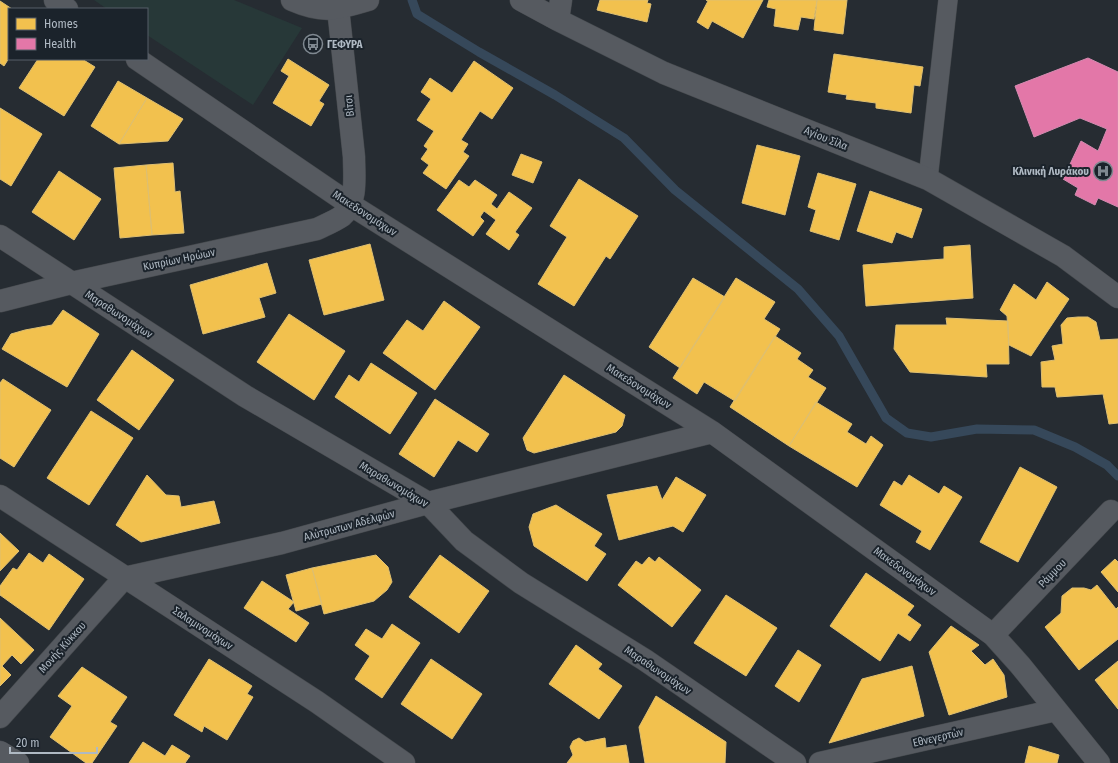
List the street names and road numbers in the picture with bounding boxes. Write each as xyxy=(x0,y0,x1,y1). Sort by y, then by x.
street label: Βίτσι xyxy=(342,94,357,117)
street label: Αγίου Σίλα xyxy=(802,124,850,153)
street label: Μακεδονομάχων xyxy=(330,188,399,239)
street label: Κυπρίων Ηρώων xyxy=(142,245,216,273)
street label: Μαραθωνομάχων xyxy=(83,288,155,341)
street label: Μακεδονομάχων xyxy=(604,361,674,412)
street label: Μαραθωνομάχων xyxy=(357,459,431,510)
street label: Αλύτρωτων Αδελφών xyxy=(302,507,396,544)
street label: Μακεδονομάχων xyxy=(871,544,939,598)
street label: Ράμμου xyxy=(1036,556,1069,590)
street label: Σαλαμινομάχων xyxy=(170,604,235,653)
street label: Μονής Κύκκου xyxy=(36,619,89,676)
street label: Μαραθωνομάχων xyxy=(622,643,694,698)
street label: Εθνεγερτών xyxy=(912,725,965,750)

